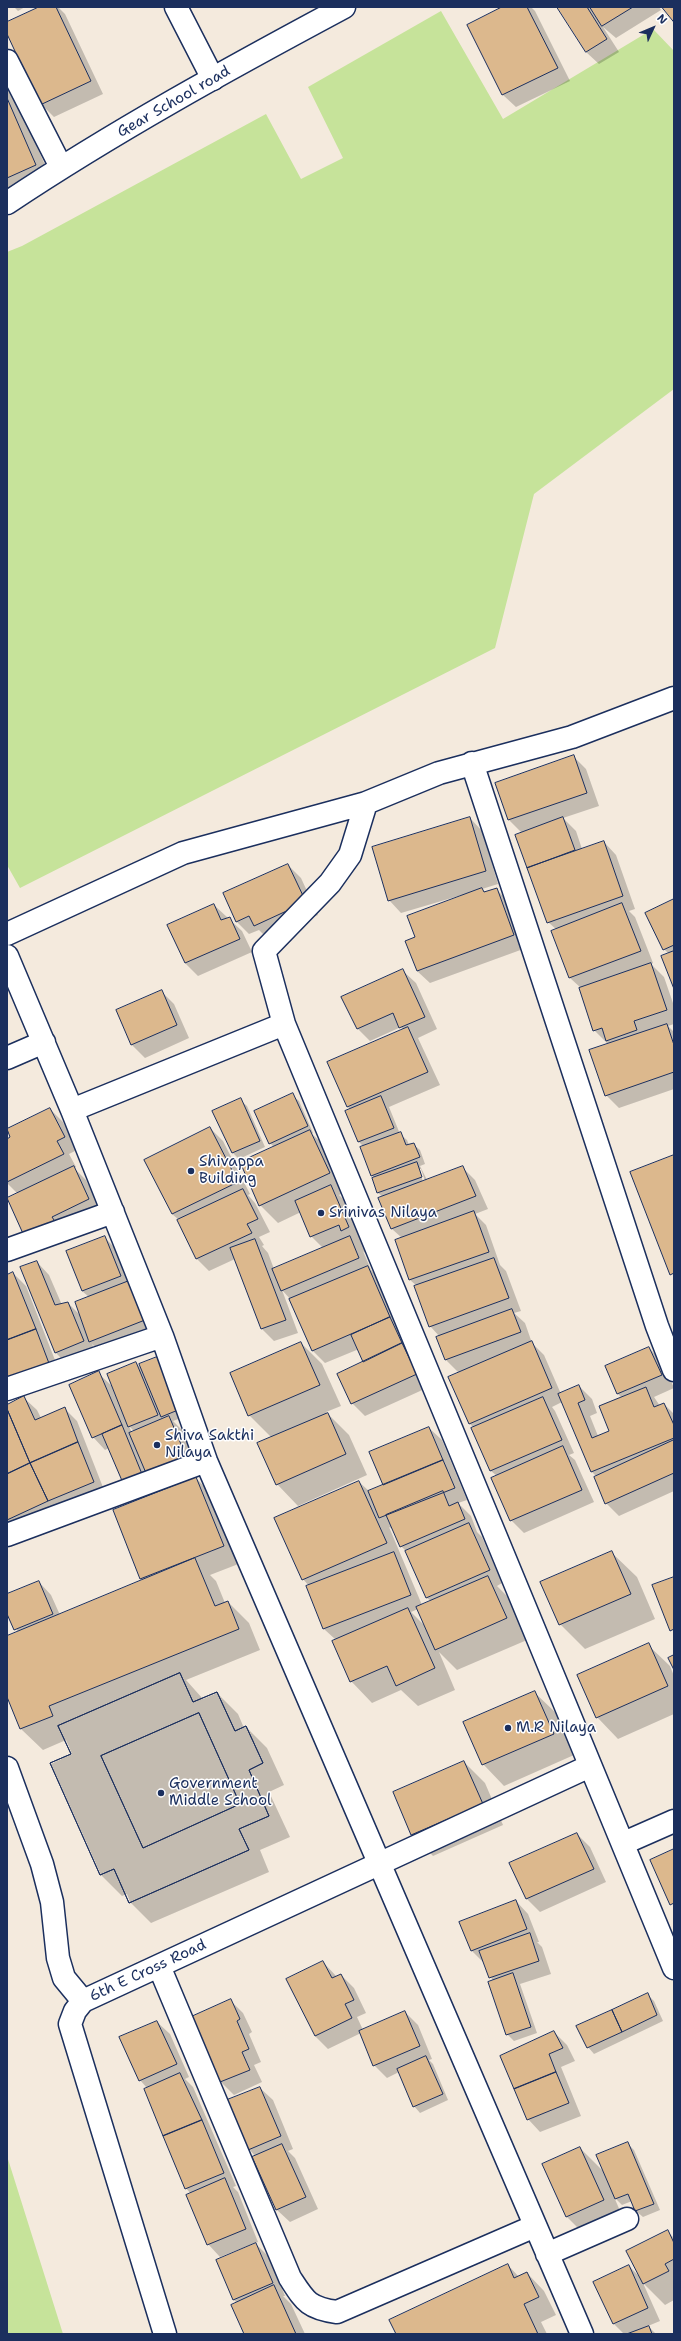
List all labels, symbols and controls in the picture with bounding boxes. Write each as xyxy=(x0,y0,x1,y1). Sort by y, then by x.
north arrow xyxy=(633,8,673,48)
text: N xyxy=(654,11,670,28)
street label: Gear School road xyxy=(114,62,234,142)
place label: Shivappa Building xyxy=(199,1153,264,1188)
marker: Shivappa Building xyxy=(186,1166,196,1176)
place label: Srinivas Nilaya xyxy=(329,1204,437,1222)
marker: Srinivas Nilaya xyxy=(316,1208,326,1218)
place label: Shiva Sakthi Nilaya xyxy=(165,1427,254,1462)
marker: Shiva Sakthi Nilaya xyxy=(152,1440,162,1450)
place label: M.R Nilaya xyxy=(516,1719,596,1737)
marker: M.R Nilaya xyxy=(503,1723,513,1733)
place label: Government Middle School xyxy=(169,1775,271,1810)
marker: Government Middle School xyxy=(156,1788,166,1798)
street label: 6th E Cross Road xyxy=(87,1936,209,2006)

